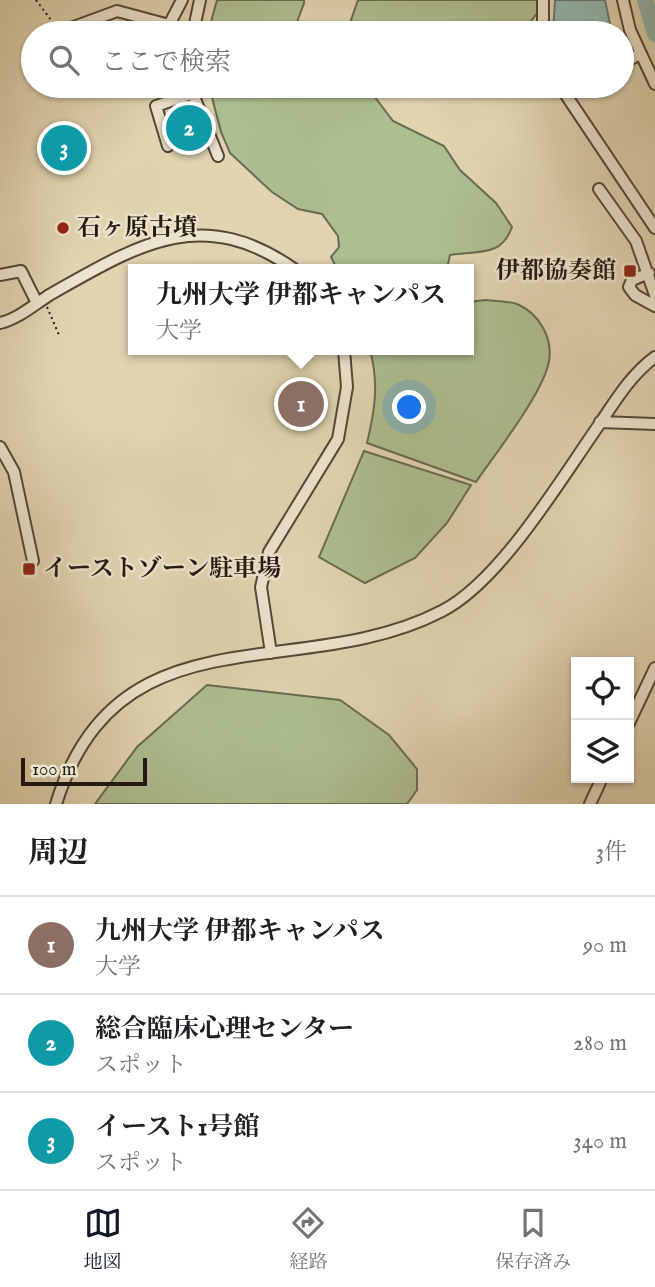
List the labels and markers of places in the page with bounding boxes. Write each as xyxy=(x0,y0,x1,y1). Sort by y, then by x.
pin: 2 xyxy=(166,102,212,154)
pin: 3 xyxy=(41,122,87,174)
place label: 石ヶ原古墳 xyxy=(77,213,197,244)
marker: 石ヶ原古墳 xyxy=(55,220,71,236)
place label: 伊都協奏館 xyxy=(496,256,616,287)
marker: 伊都協奏館 xyxy=(622,263,638,279)
pin: 1 xyxy=(278,378,324,430)
place label: イーストゾーン駐車場 xyxy=(43,554,281,585)
marker: イーストゾーン駐車場 xyxy=(21,561,37,577)

